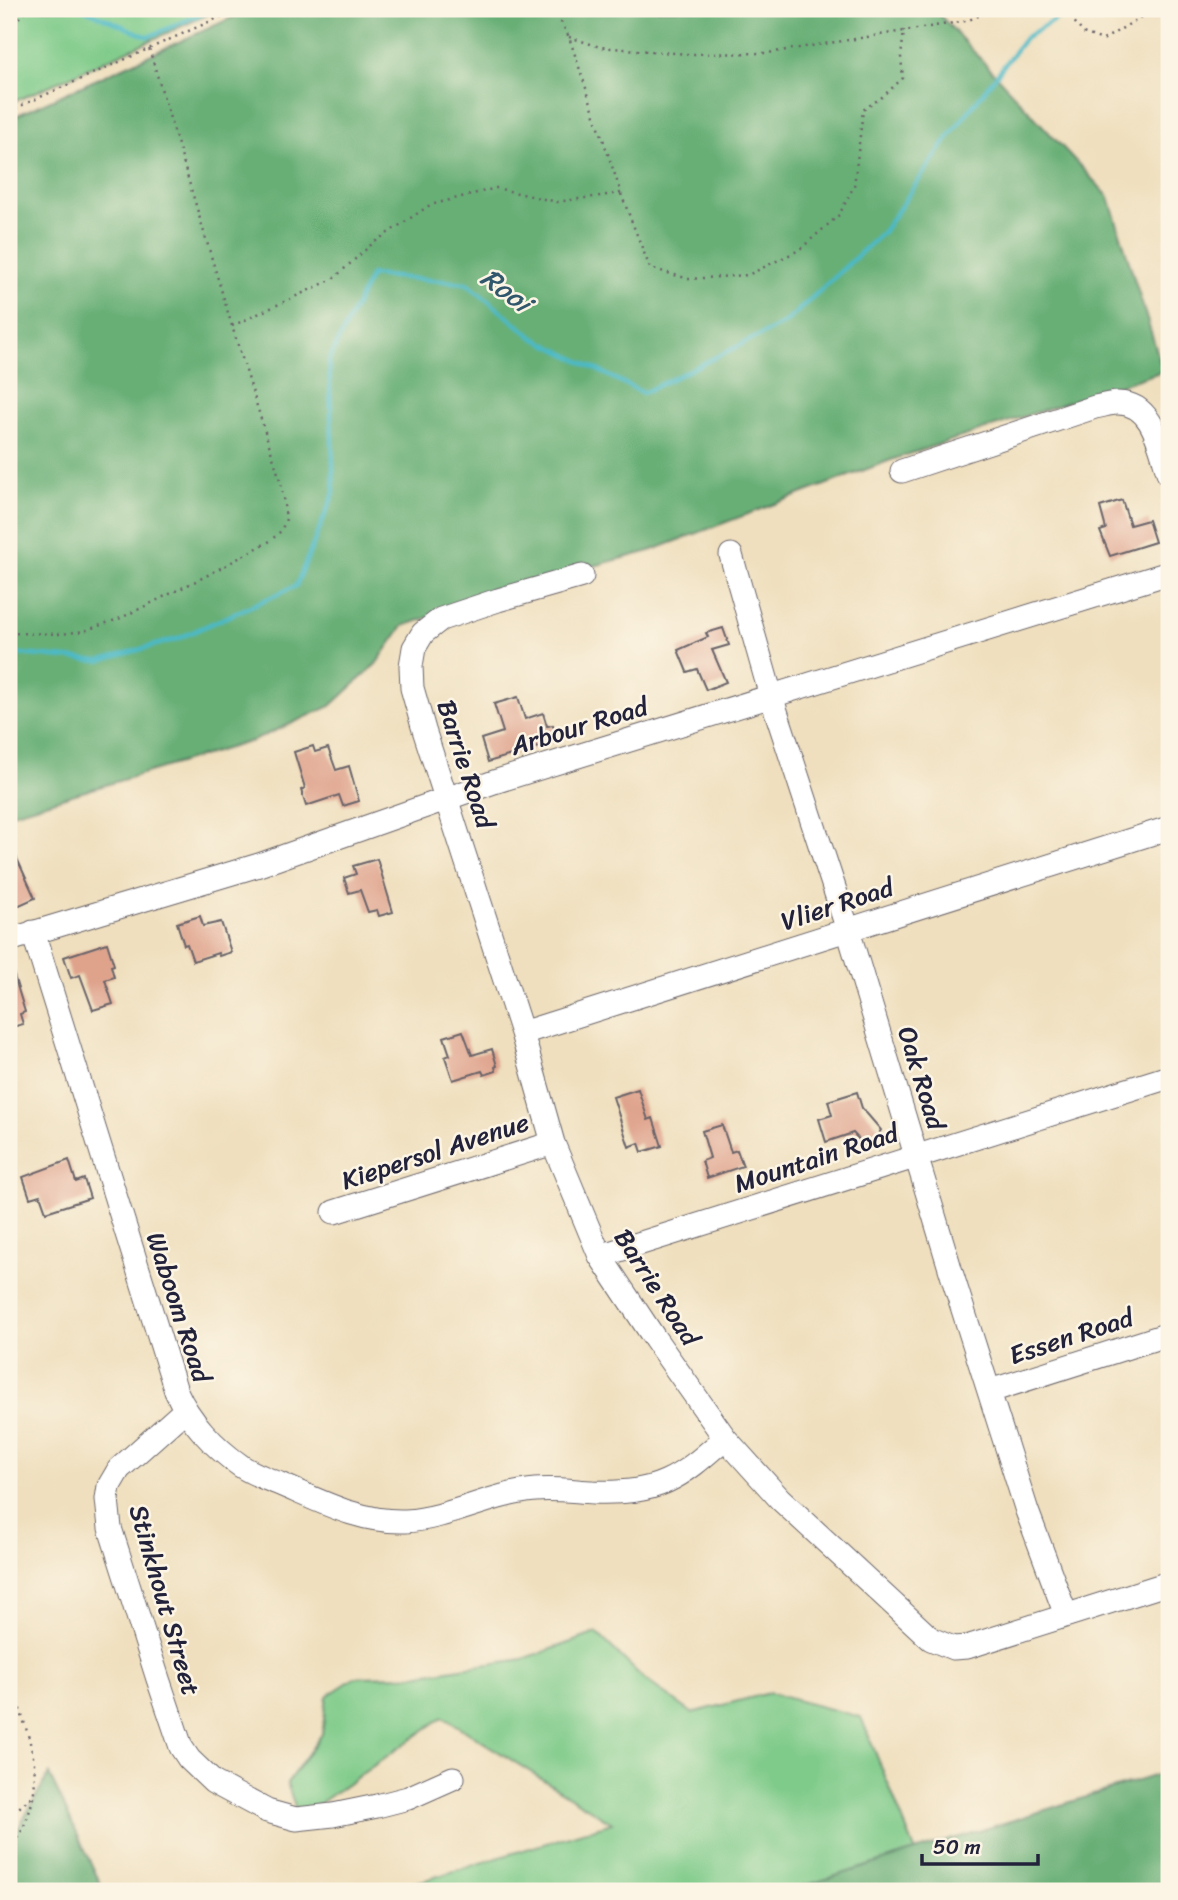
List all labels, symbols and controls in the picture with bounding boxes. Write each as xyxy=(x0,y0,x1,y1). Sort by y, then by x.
water label: Rooi xyxy=(470,254,546,329)
street label: Arbour Road xyxy=(504,683,656,769)
street label: Barrie Road xyxy=(424,694,509,837)
street label: Vlier Road xyxy=(775,863,902,944)
street label: Oak Road xyxy=(884,1020,960,1138)
street label: Kiepersol Avenue xyxy=(335,1099,535,1203)
street label: Mountain Road xyxy=(728,1109,906,1206)
street label: Barrie Road xyxy=(601,1219,714,1357)
street label: Waboom Road xyxy=(133,1226,226,1390)
street label: Essen Road xyxy=(1003,1294,1141,1378)
street label: Stinkhout Street xyxy=(116,1499,214,1701)
scale bar xyxy=(922,1823,1038,1867)
text: 50 m xyxy=(933,1828,981,1866)

